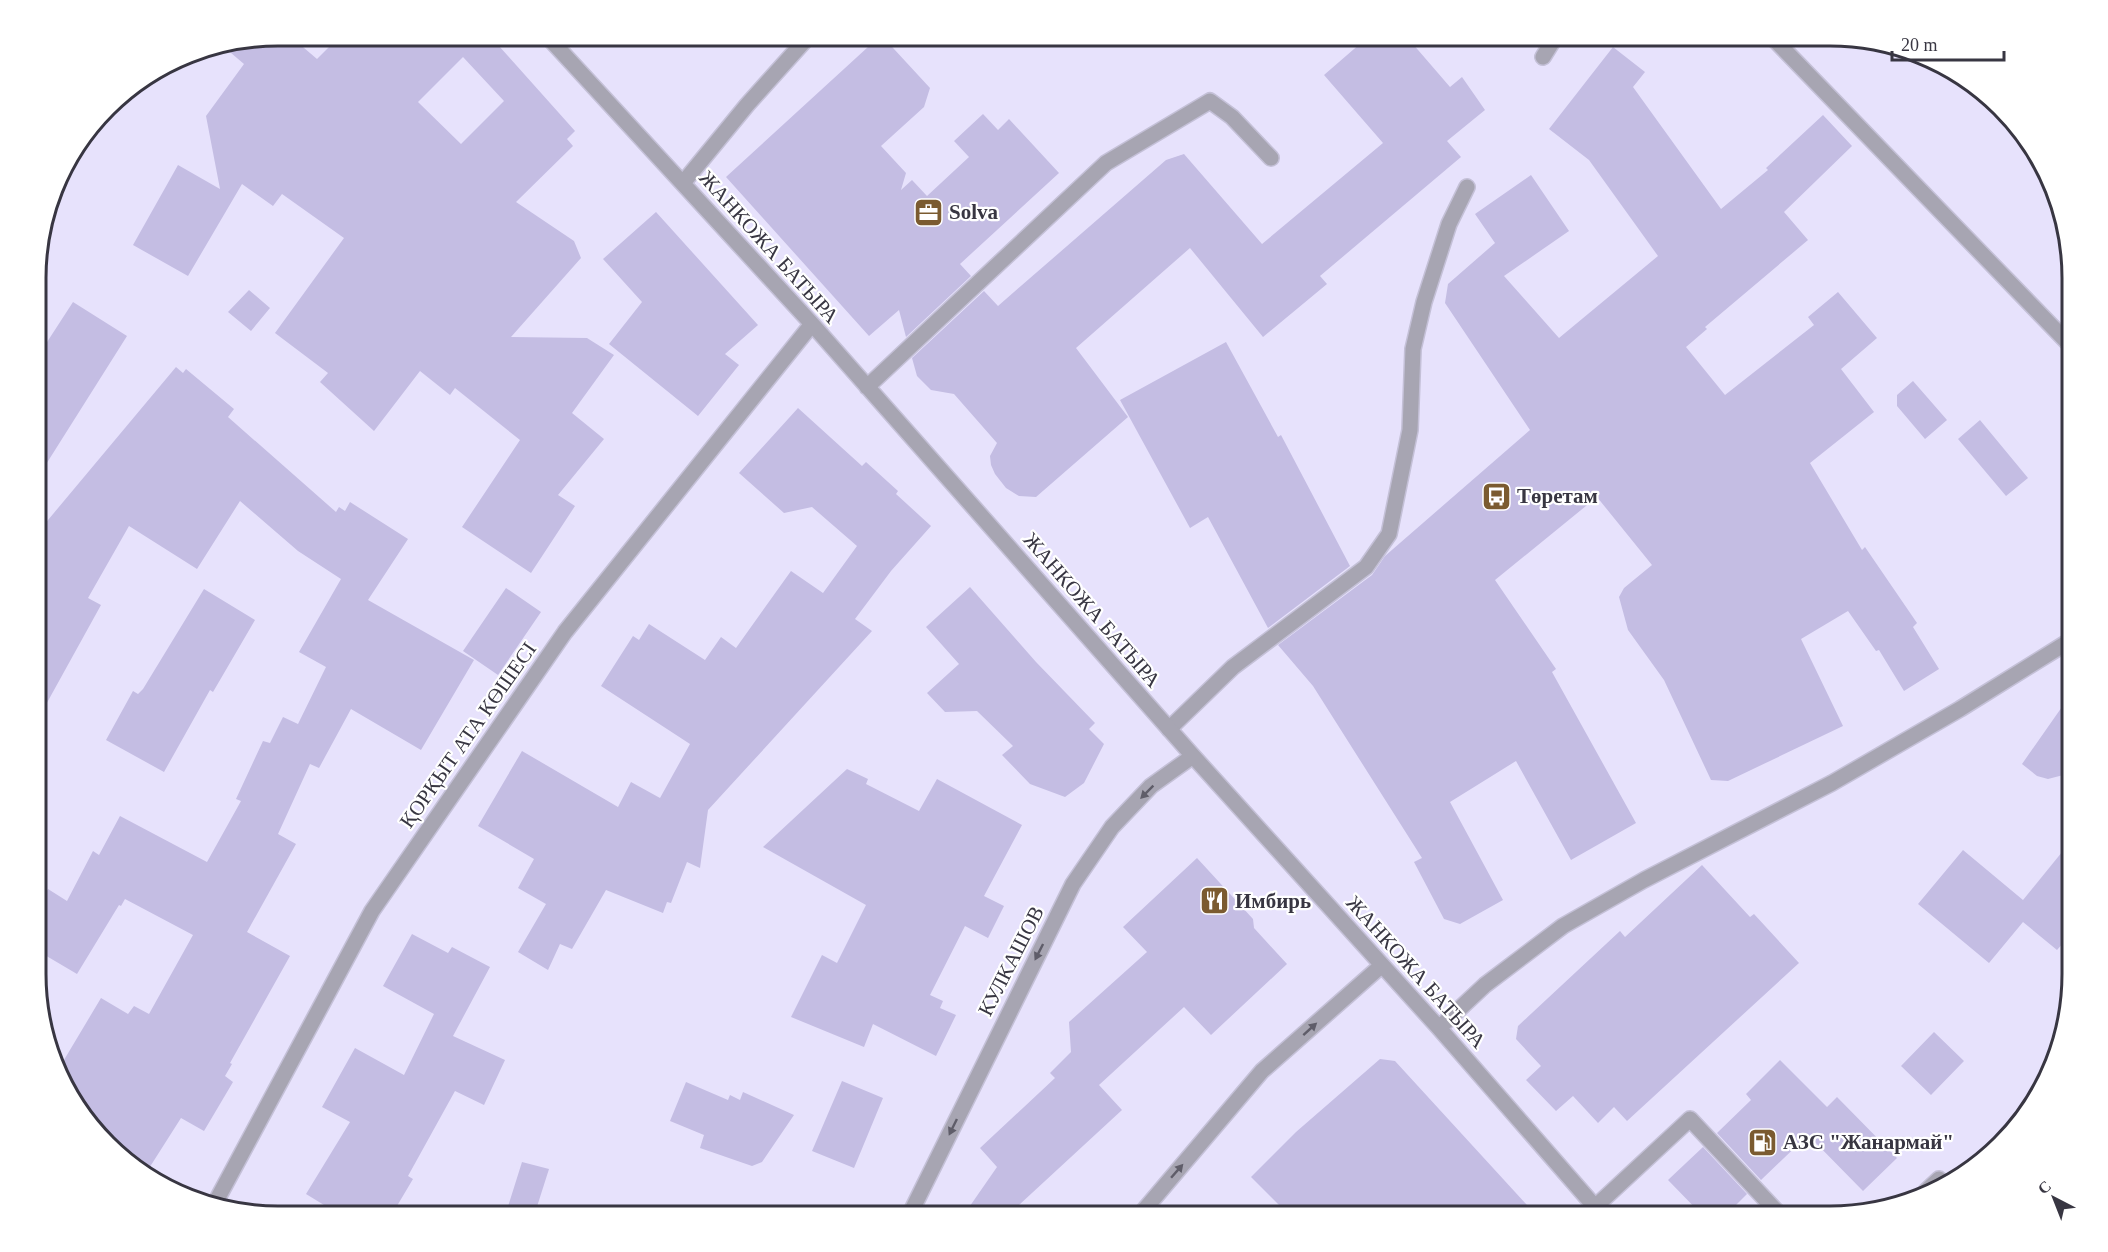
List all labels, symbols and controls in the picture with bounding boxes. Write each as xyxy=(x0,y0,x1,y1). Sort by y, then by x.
scale bar xyxy=(1892,24,2004,62)
text: 20 m xyxy=(1901,35,1938,55)
street label: ЖАНКОЖА БАТЫРА xyxy=(694,166,844,329)
office icon: Solva xyxy=(912,196,944,228)
place label: Solva xyxy=(949,200,999,224)
bus stop icon: Төретам xyxy=(1480,480,1512,512)
place label: Төретам xyxy=(1517,484,1598,508)
street label: ЖАНКОЖА БАТЫРА xyxy=(1018,528,1166,693)
street label: ҚОРҚЫТ АТА КӨШЕСІ xyxy=(395,638,541,832)
one-way arrow xyxy=(1140,784,1154,798)
restaurant icon: Имбирь xyxy=(1198,885,1230,917)
place label: Имбирь xyxy=(1235,889,1311,913)
street label: ЖАНКОЖА БАТЫРА xyxy=(1341,891,1491,1054)
street label: КУЛКАШОВ xyxy=(973,902,1049,1020)
one-way arrow xyxy=(1034,944,1044,961)
one-way arrow xyxy=(1302,1023,1317,1036)
one-way arrow xyxy=(948,1119,957,1136)
fuel station icon: АЗС "Жанармай" xyxy=(1746,1126,1778,1158)
place label: АЗС "Жанармай" xyxy=(1783,1130,1954,1154)
one-way arrow xyxy=(1170,1163,1183,1179)
north arrow xyxy=(2024,1168,2084,1228)
text: С xyxy=(2034,1177,2054,1197)

